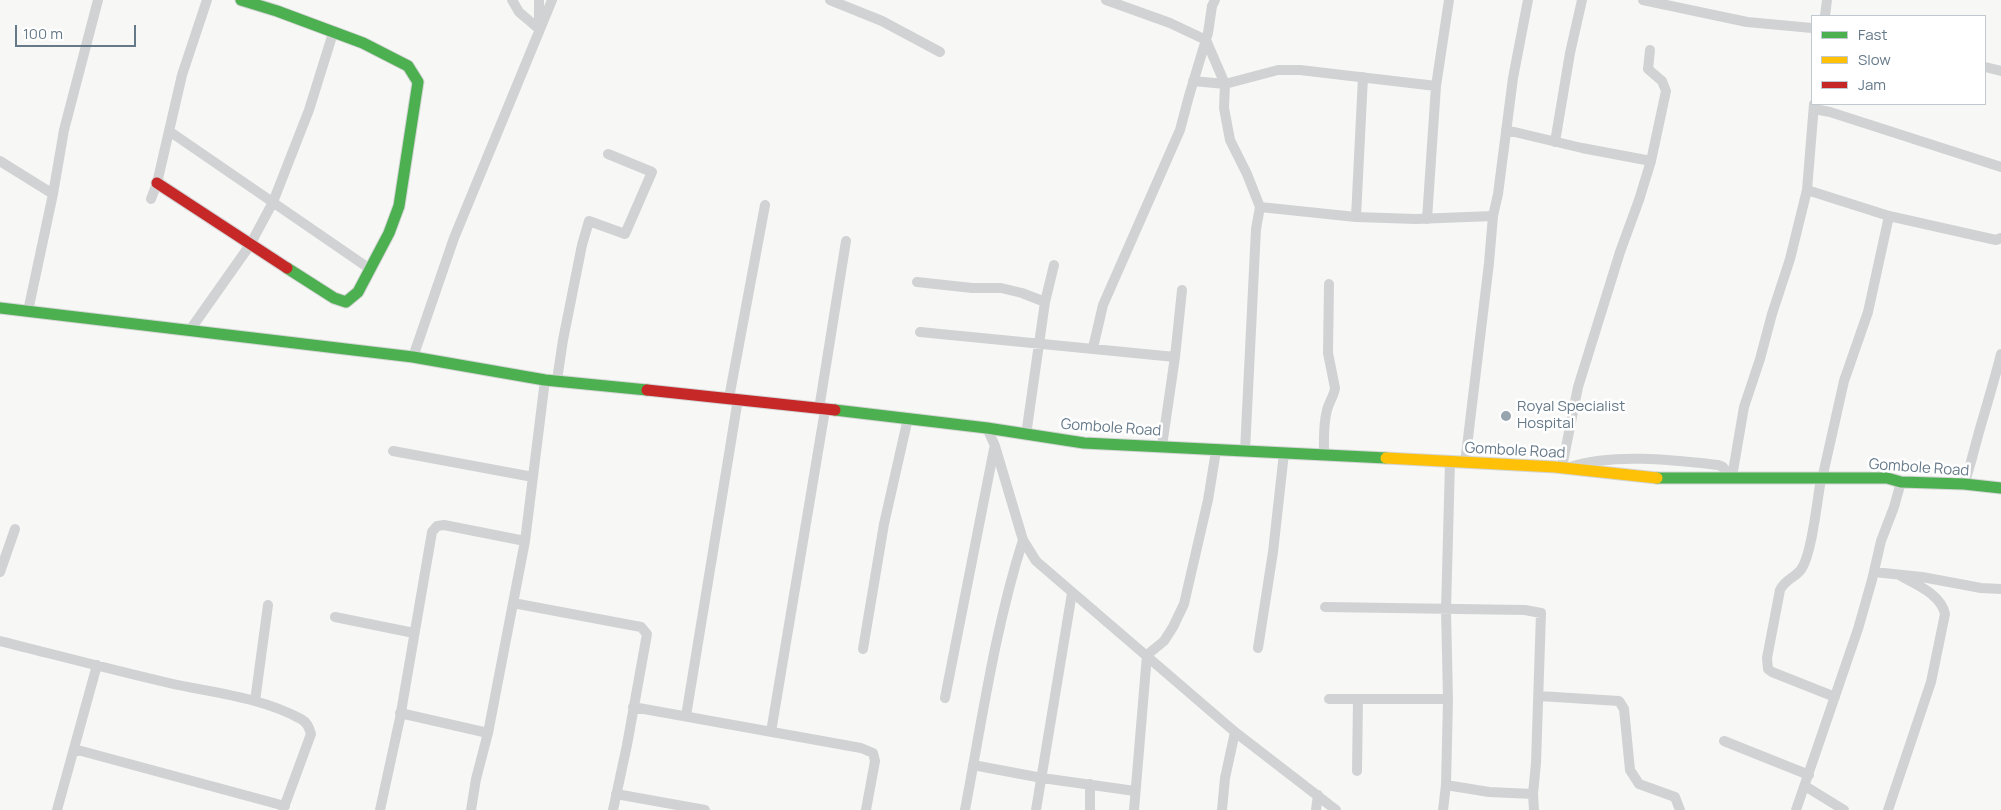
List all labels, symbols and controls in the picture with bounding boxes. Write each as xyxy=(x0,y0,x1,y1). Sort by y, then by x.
scale bar xyxy=(18,15,139,47)
legend xyxy=(1811,15,1986,105)
text: 100 m xyxy=(23,23,63,44)
text: Fast xyxy=(1858,24,1887,45)
text: Slow xyxy=(1858,49,1891,70)
text: Jam xyxy=(1858,74,1886,95)
place label: Royal Specialist Hospital xyxy=(1517,398,1625,433)
marker: Royal Specialist Hospital xyxy=(1499,409,1513,423)
street label: Gombole Road xyxy=(1060,416,1162,440)
street label: Gombole Road xyxy=(1464,439,1566,463)
street label: Gombole Road xyxy=(1868,456,1970,480)

